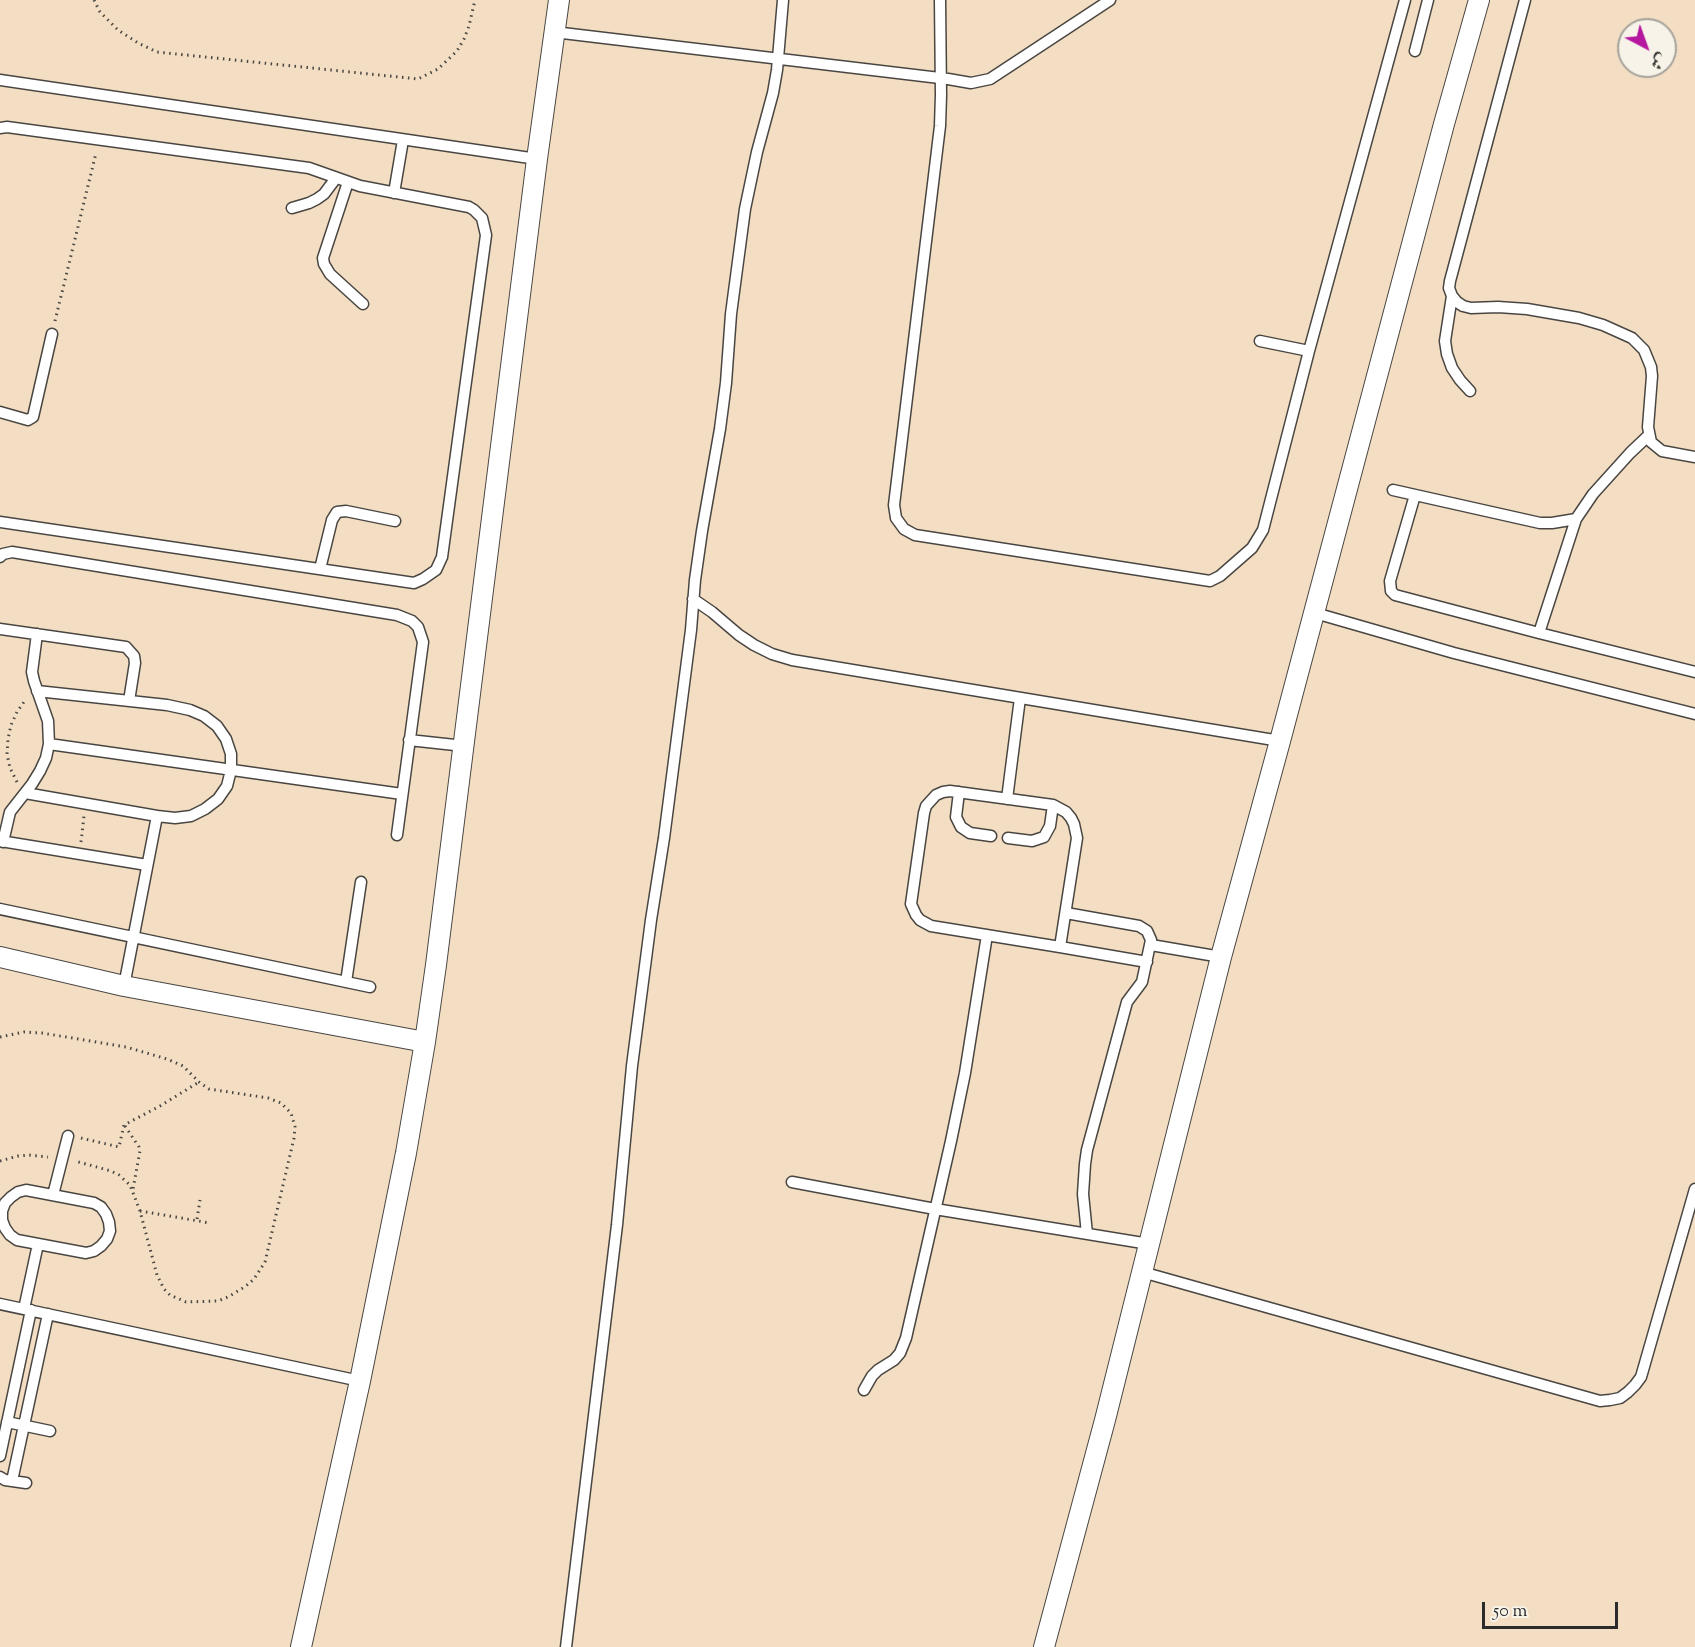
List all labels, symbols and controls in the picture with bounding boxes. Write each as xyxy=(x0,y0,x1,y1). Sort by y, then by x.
north arrow xyxy=(1617,18,1677,78)
text: ش xyxy=(1644,47,1671,74)
scale bar xyxy=(1485,1590,1622,1628)
text: 50 m xyxy=(1493,1599,1527,1625)

